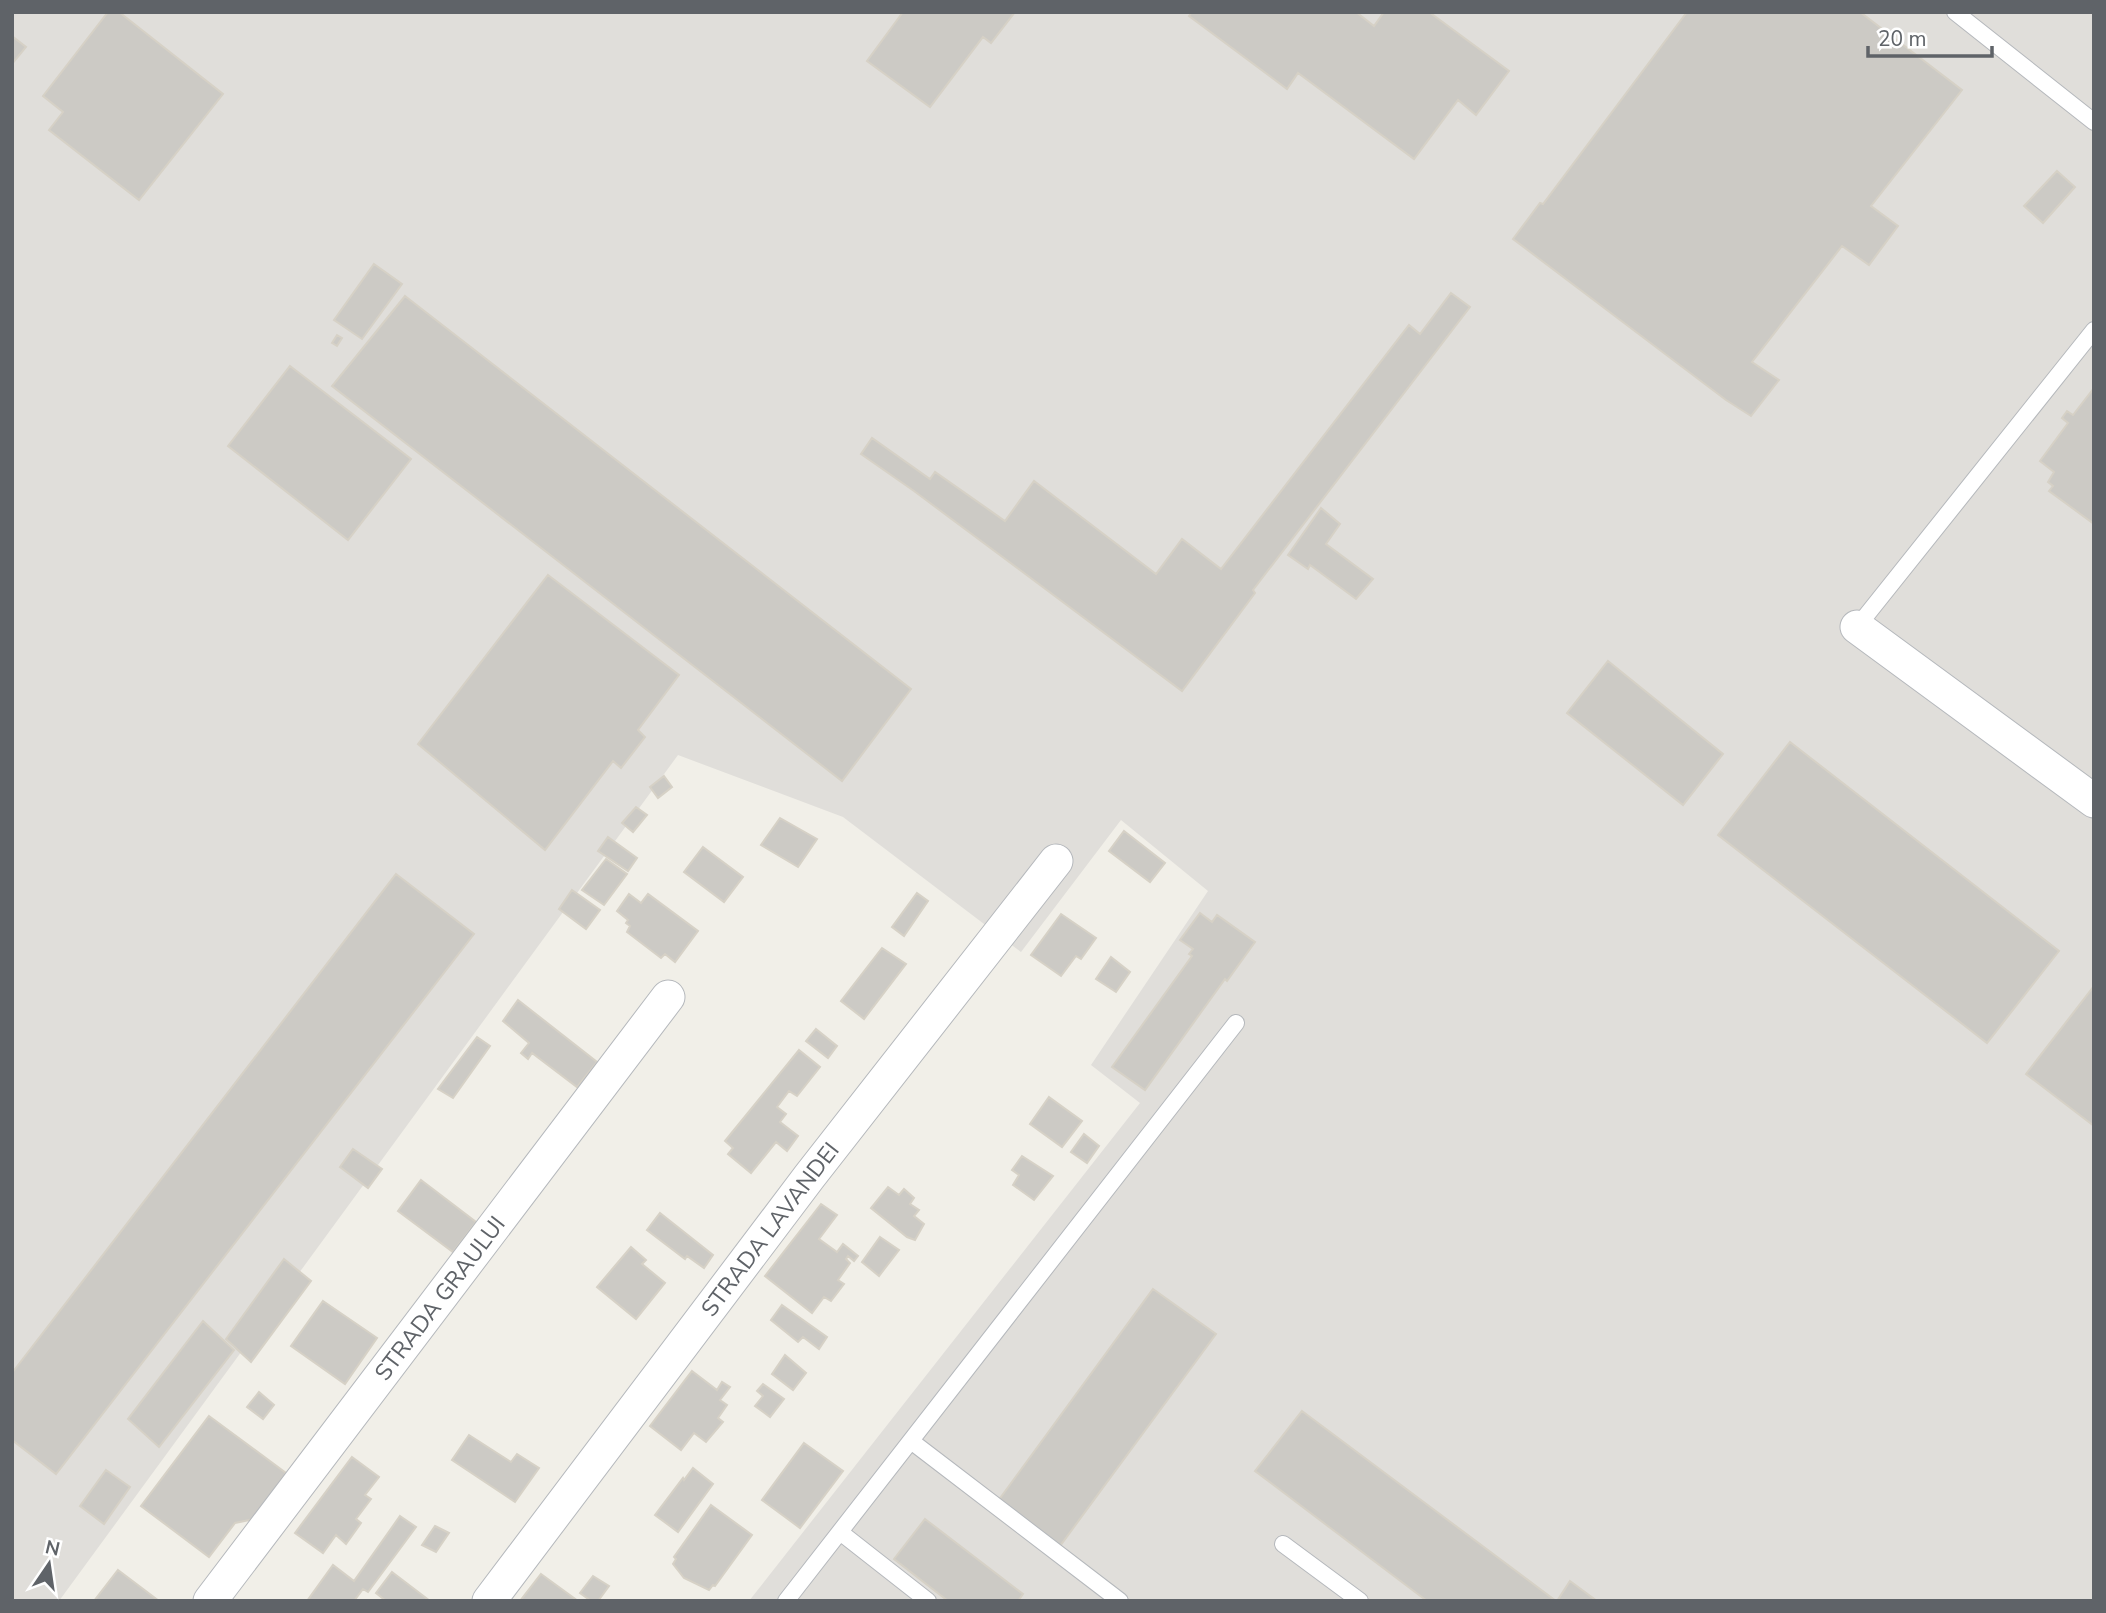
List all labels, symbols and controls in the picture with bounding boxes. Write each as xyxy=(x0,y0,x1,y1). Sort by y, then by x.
scale bar xyxy=(1868,14,1992,58)
text: 20 m xyxy=(1878,25,1927,53)
street label: STRADA LAVANDEI xyxy=(694,1136,847,1323)
street label: STRADA GRAULUI xyxy=(368,1210,512,1387)
north arrow xyxy=(14,1529,84,1599)
text: N xyxy=(43,1534,62,1563)

